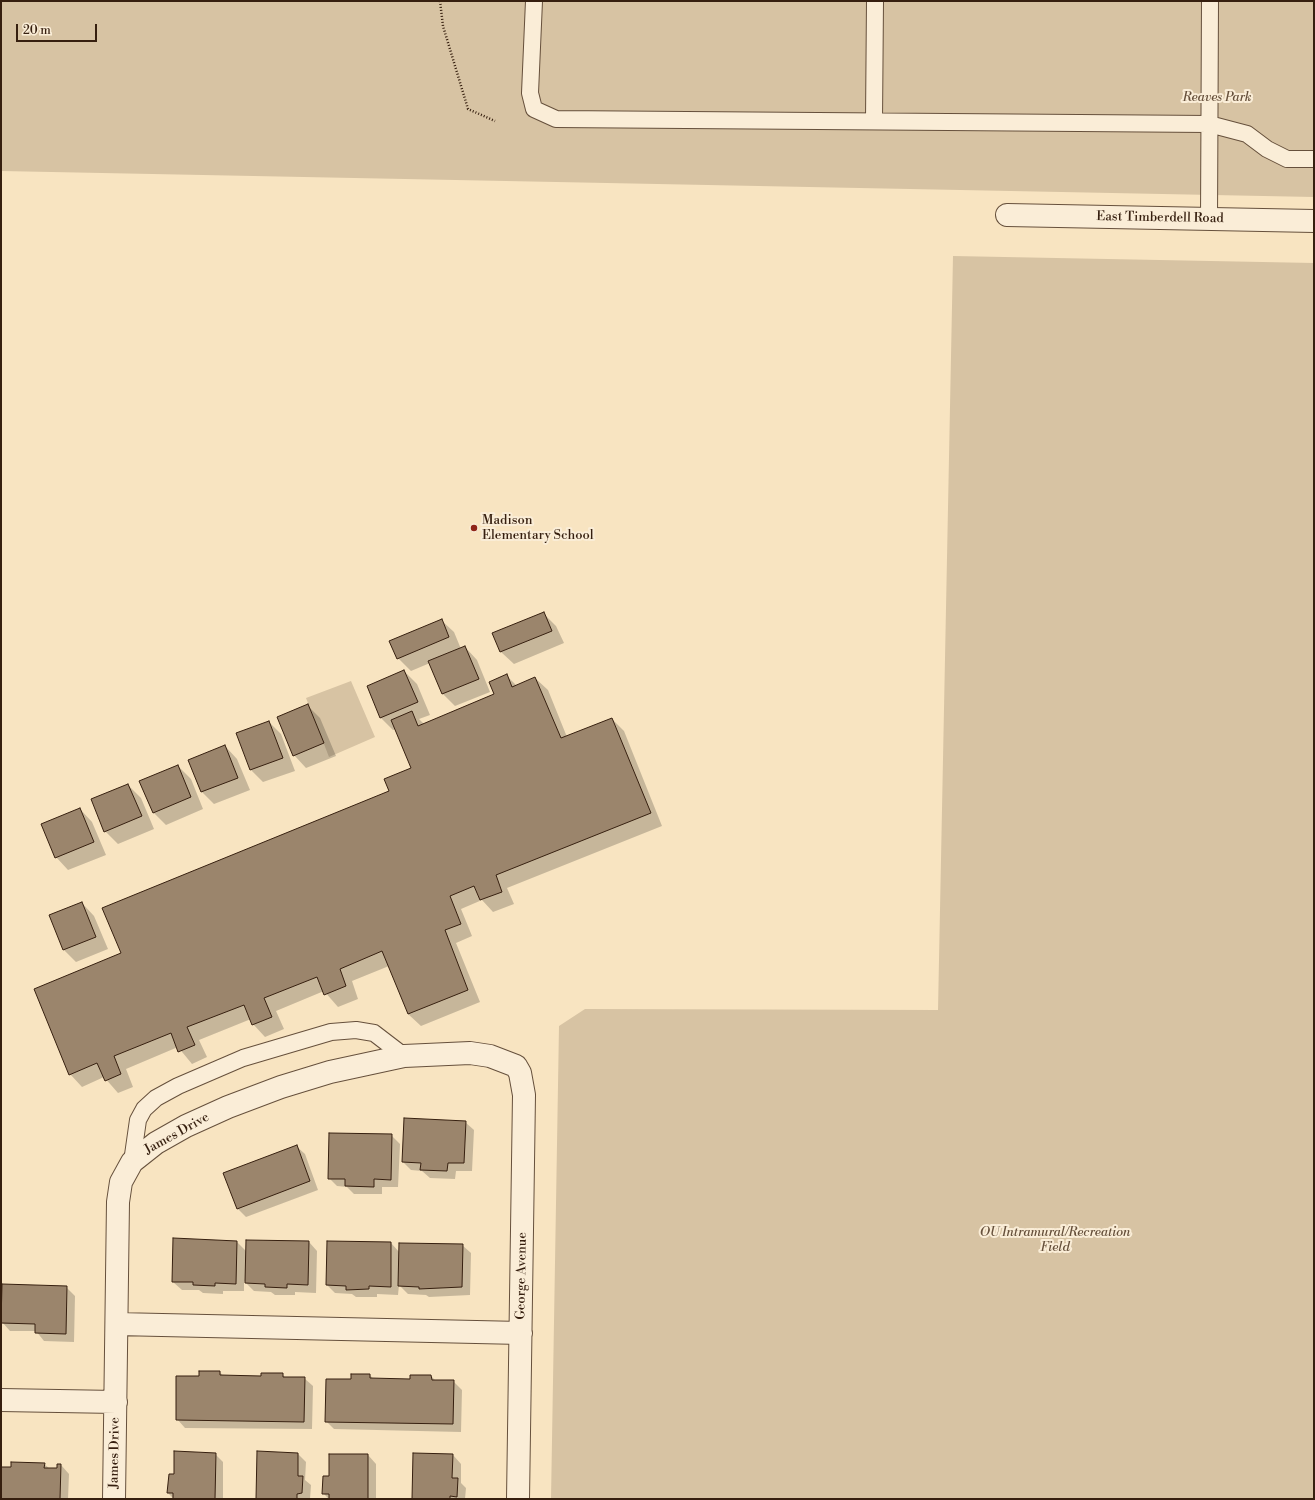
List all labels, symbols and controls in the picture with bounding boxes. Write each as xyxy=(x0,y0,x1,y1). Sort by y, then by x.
scale bar xyxy=(18,16,99,42)
text: 20 m xyxy=(23,23,51,38)
park label: Reaves Park xyxy=(1182,90,1252,106)
street label: East Timberdell Road xyxy=(1096,209,1224,227)
place label: Madison Elementary School xyxy=(482,513,594,544)
marker: Madison Elementary School xyxy=(469,523,479,533)
street label: James Drive xyxy=(142,1110,212,1158)
park label: OU Intramural/Recreation Field xyxy=(980,1225,1130,1256)
street label: George Avenue xyxy=(513,1232,531,1320)
street label: James Drive xyxy=(107,1417,123,1489)

